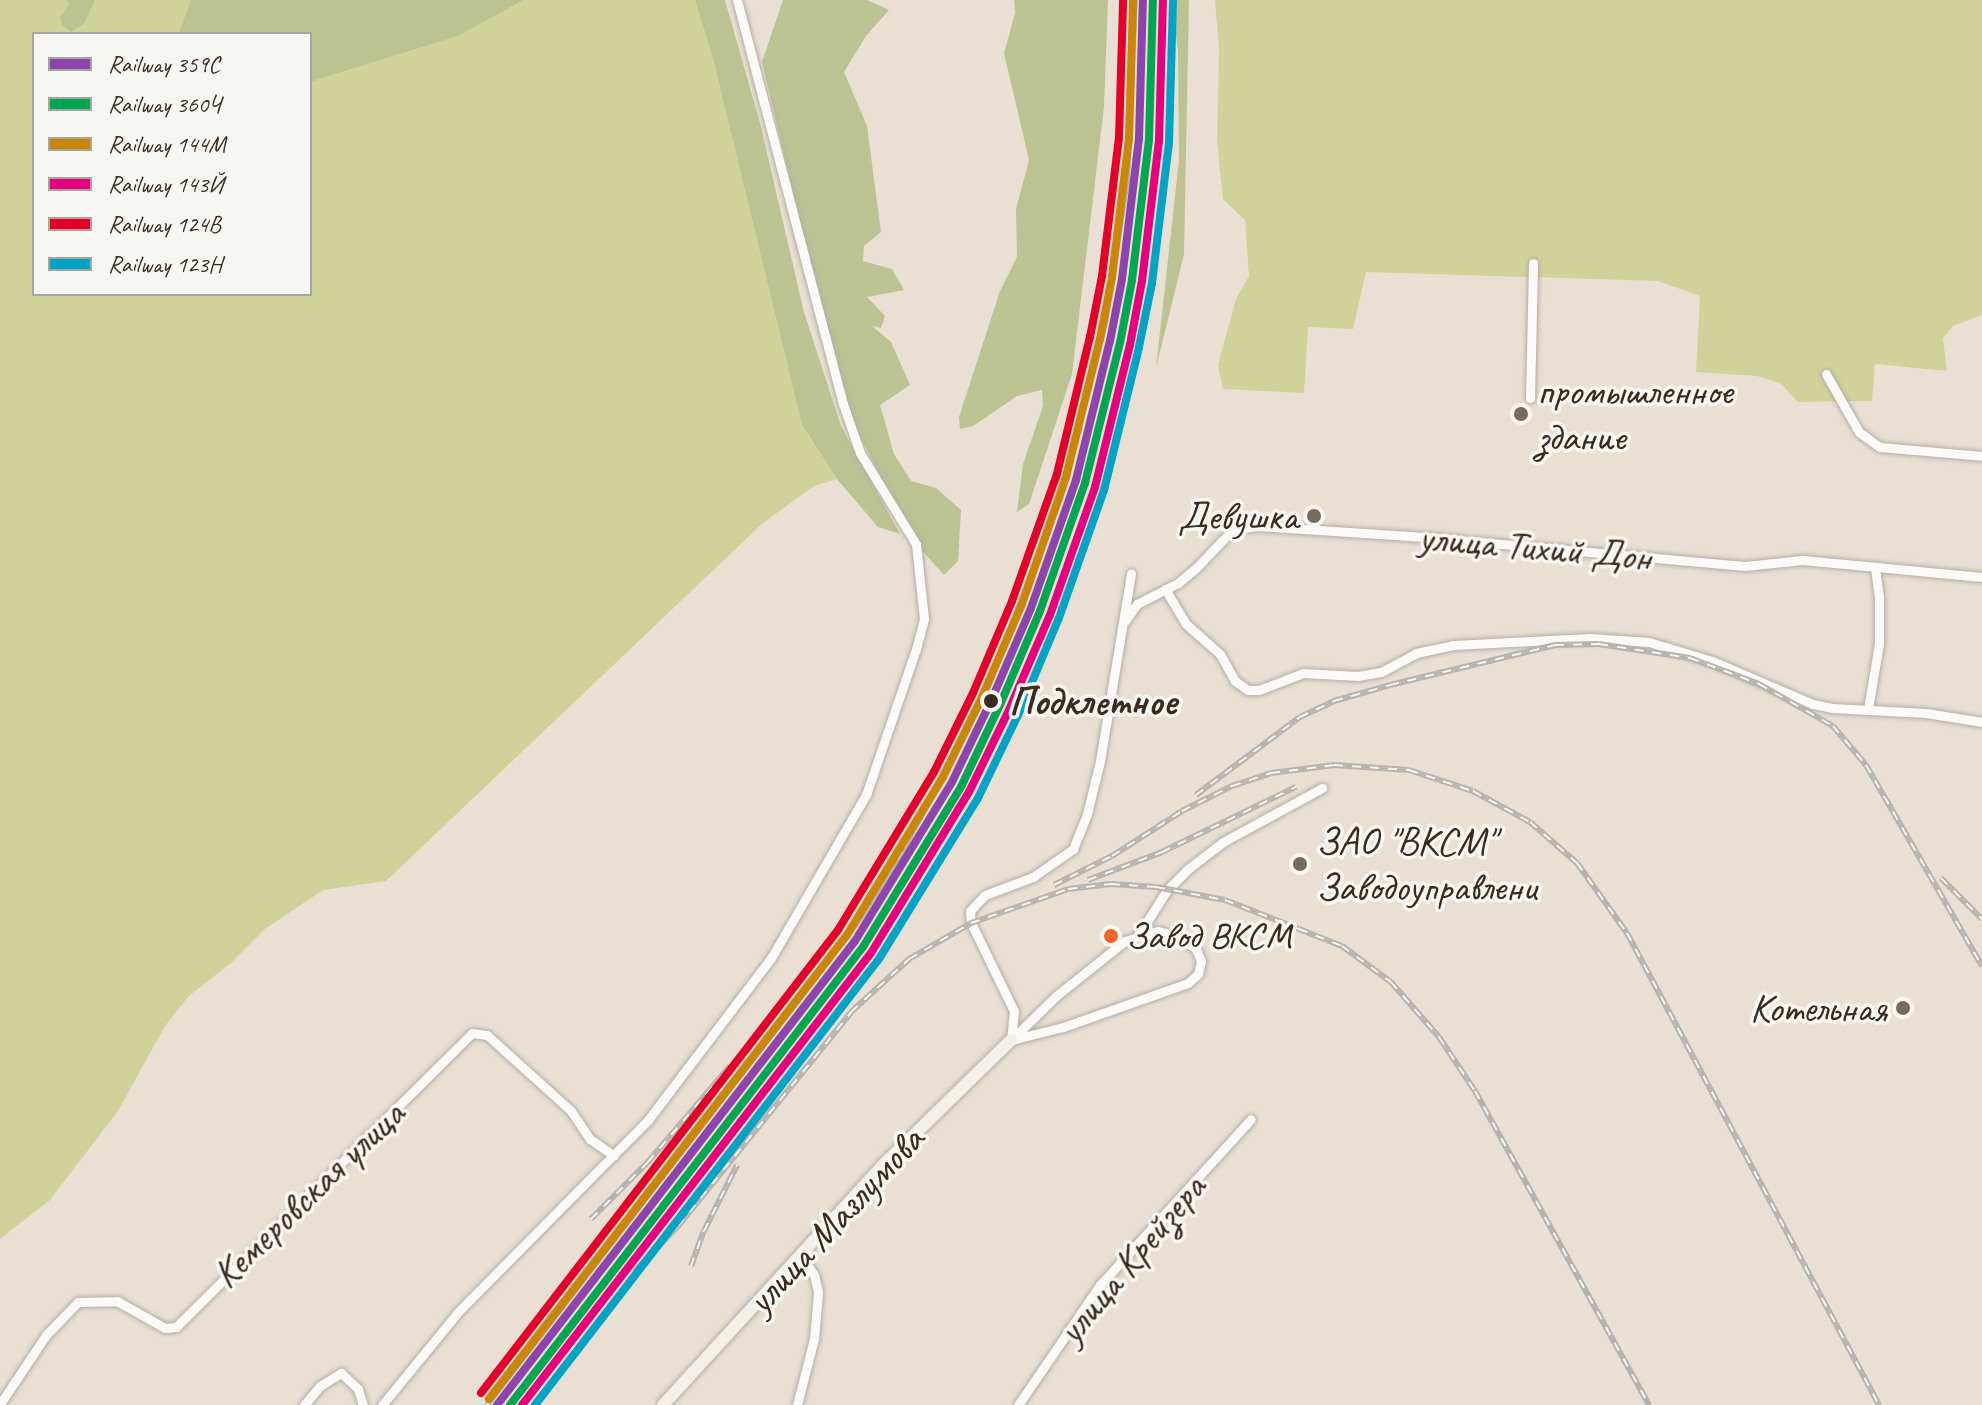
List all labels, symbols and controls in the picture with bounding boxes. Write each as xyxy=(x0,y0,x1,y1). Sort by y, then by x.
legend xyxy=(32,32,312,296)
text: Railway 359С xyxy=(108,49,220,79)
text: Railway 360Ч xyxy=(108,89,221,119)
text: Railway 144М xyxy=(108,129,226,159)
text: Railway 143Й xyxy=(108,169,223,199)
text: Railway 124В xyxy=(108,209,221,239)
text: Railway 123Н xyxy=(108,249,222,279)
place label: промышленное здание xyxy=(1537,367,1732,461)
marker: промышленное здание xyxy=(1512,405,1530,423)
place label: Девушка xyxy=(1178,492,1298,540)
marker: Девушка xyxy=(1305,507,1323,525)
street label: улица Тихий Дон xyxy=(1417,513,1653,581)
place label: Подклетное xyxy=(1009,677,1176,725)
marker: Подклетное xyxy=(980,690,1002,712)
place label: ЗАО "ВКСМ" Заводоуправлени xyxy=(1316,817,1537,911)
marker: ЗАО "ВКСМ" Заводоуправлени xyxy=(1291,855,1309,873)
place label: Завод ВКСМ xyxy=(1126,913,1293,959)
marker: Завод ВКСМ xyxy=(1103,928,1119,944)
place label: Котельная xyxy=(1750,984,1887,1032)
marker: Котельная xyxy=(1894,999,1912,1017)
street label: Кемеровская улица xyxy=(201,1089,415,1299)
street label: улица Мазлумова xyxy=(738,1118,932,1322)
street label: улица Крейзера xyxy=(1046,1164,1216,1354)

